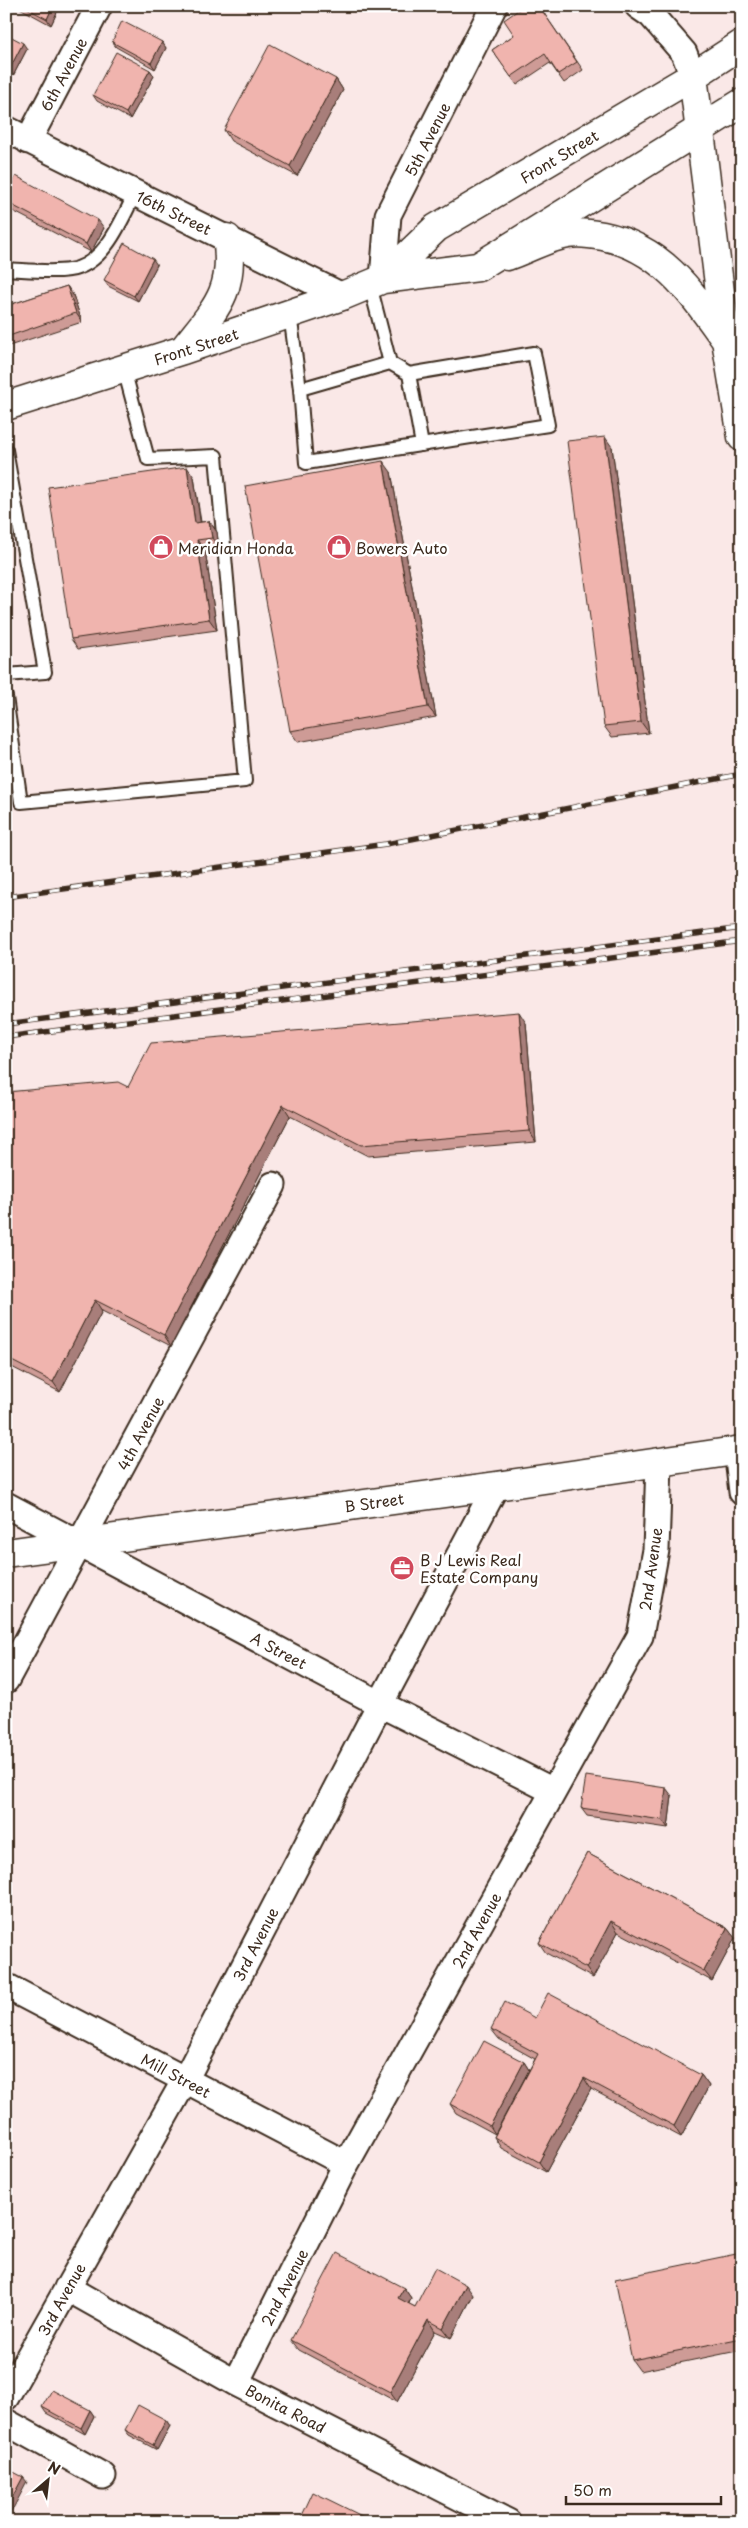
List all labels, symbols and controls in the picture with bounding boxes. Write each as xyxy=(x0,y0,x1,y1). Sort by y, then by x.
street label: 6th Avenue xyxy=(34,33,92,115)
street label: 5th Avenue xyxy=(399,98,455,180)
street label: Front Street xyxy=(516,124,602,188)
street label: 16th Street xyxy=(133,184,215,240)
street label: Front Street xyxy=(151,322,241,370)
shop icon: Meridian Honda xyxy=(148,534,174,560)
shop icon: Bowers Auto xyxy=(326,534,352,560)
place label: Meridian Honda xyxy=(178,536,295,559)
place label: Bowers Auto xyxy=(356,536,448,559)
street label: 4th Avenue xyxy=(111,1392,169,1474)
street label: B Street xyxy=(343,1486,405,1518)
street label: 2nd Avenue xyxy=(633,1526,667,1612)
place label: B J Lewis Real Estate Company xyxy=(420,1548,538,1588)
office icon: B J Lewis Real Estate Company xyxy=(389,1555,415,1581)
street label: A Street xyxy=(247,1626,311,1674)
street label: 2nd Avenue xyxy=(446,1888,506,1972)
street label: 3rd Avenue xyxy=(227,1903,283,1985)
street label: Mill Street xyxy=(137,2047,215,2103)
street label: 2nd Avenue xyxy=(255,2244,313,2330)
street label: 3rd Avenue xyxy=(31,2258,91,2340)
street label: Bonita Road xyxy=(242,2378,330,2438)
north arrow xyxy=(22,2456,72,2506)
text: N xyxy=(45,2456,64,2480)
scale bar xyxy=(566,2473,720,2505)
text: 50 m xyxy=(573,2478,612,2501)

